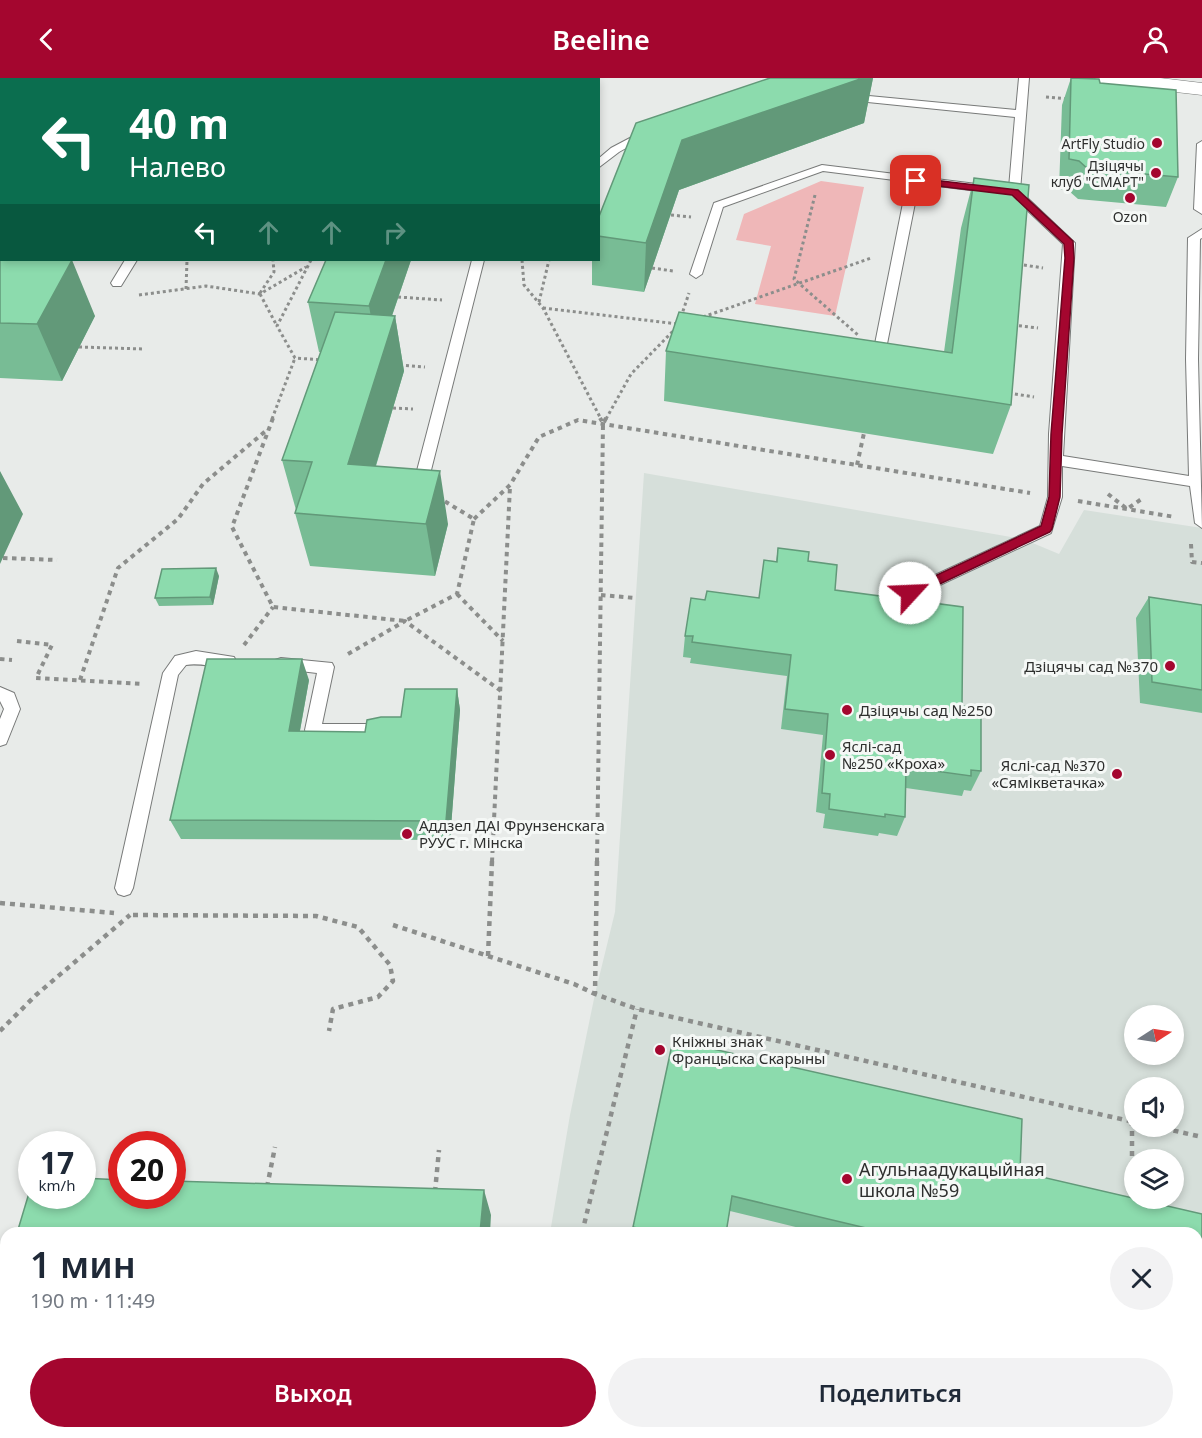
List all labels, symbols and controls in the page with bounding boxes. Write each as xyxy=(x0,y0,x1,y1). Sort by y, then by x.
text: Beeline xyxy=(552,21,650,58)
icon: back xyxy=(30,23,63,56)
icon: person xyxy=(1139,23,1172,56)
text: 40 m xyxy=(129,94,229,151)
icon: left xyxy=(30,102,108,180)
place label: ArtFly Studio xyxy=(1061,134,1145,153)
marker: ArtFly Studio xyxy=(1150,136,1164,150)
text: Налево xyxy=(129,148,226,185)
pin xyxy=(890,155,941,206)
place label: Дзіцячы клуб "СМАРТ" xyxy=(1051,156,1144,191)
icon: arrive xyxy=(899,164,932,197)
marker: Дзіцячы клуб "СМАРТ" xyxy=(1149,166,1163,180)
marker: Ozon xyxy=(1123,191,1137,205)
place label: Ozon xyxy=(1113,207,1147,226)
icon: left xyxy=(189,216,222,249)
icon: ahead xyxy=(252,216,285,249)
icon: ahead xyxy=(315,216,348,249)
icon: right xyxy=(378,216,411,249)
position arrow xyxy=(878,561,942,625)
place label: Дзіцячы сад №370 xyxy=(1024,656,1158,676)
marker: Дзіцячы сад №370 xyxy=(1163,659,1177,673)
place label: Дзіцячы сад №250 xyxy=(859,700,993,720)
marker: Дзіцячы сад №250 xyxy=(840,703,854,717)
place label: Яслі-сад №250 «Кроха» xyxy=(842,736,945,773)
marker: Яслі-сад №250 «Кроха» xyxy=(823,748,837,762)
place label: Яслі-сад №370 «Сямікветачка» xyxy=(991,755,1105,792)
marker: Яслі-сад №370 «Сямікветачка» xyxy=(1110,767,1124,781)
place label: Аддзел ДАІ Фрунзенскага РУУС г. Мінска xyxy=(419,815,605,852)
marker: Аддзел ДАІ Фрунзенскага РУУС г. Мінска xyxy=(400,827,414,841)
north arrow xyxy=(1124,1005,1184,1065)
map controls xyxy=(1124,1005,1184,1209)
place label: Кніжны знак Францыска Скарыны xyxy=(672,1031,826,1068)
marker: Кніжны знак Францыска Скарыны xyxy=(653,1043,667,1057)
button: sound xyxy=(1124,1077,1184,1137)
speed limit sign: 20 xyxy=(108,1131,186,1209)
text: 17 xyxy=(40,1142,74,1183)
button: layers xyxy=(1124,1149,1184,1209)
place label: Агульнаадукацыйная школа №59 xyxy=(859,1157,1045,1202)
marker: Агульнаадукацыйная школа №59 xyxy=(840,1172,854,1186)
text: km/h xyxy=(39,1175,75,1195)
text: 1 мин xyxy=(30,1240,136,1289)
button: close xyxy=(1110,1247,1173,1310)
text: 190 m · 11:49 xyxy=(30,1287,155,1314)
button: Выход xyxy=(30,1358,596,1427)
button: Поделиться xyxy=(608,1358,1173,1427)

